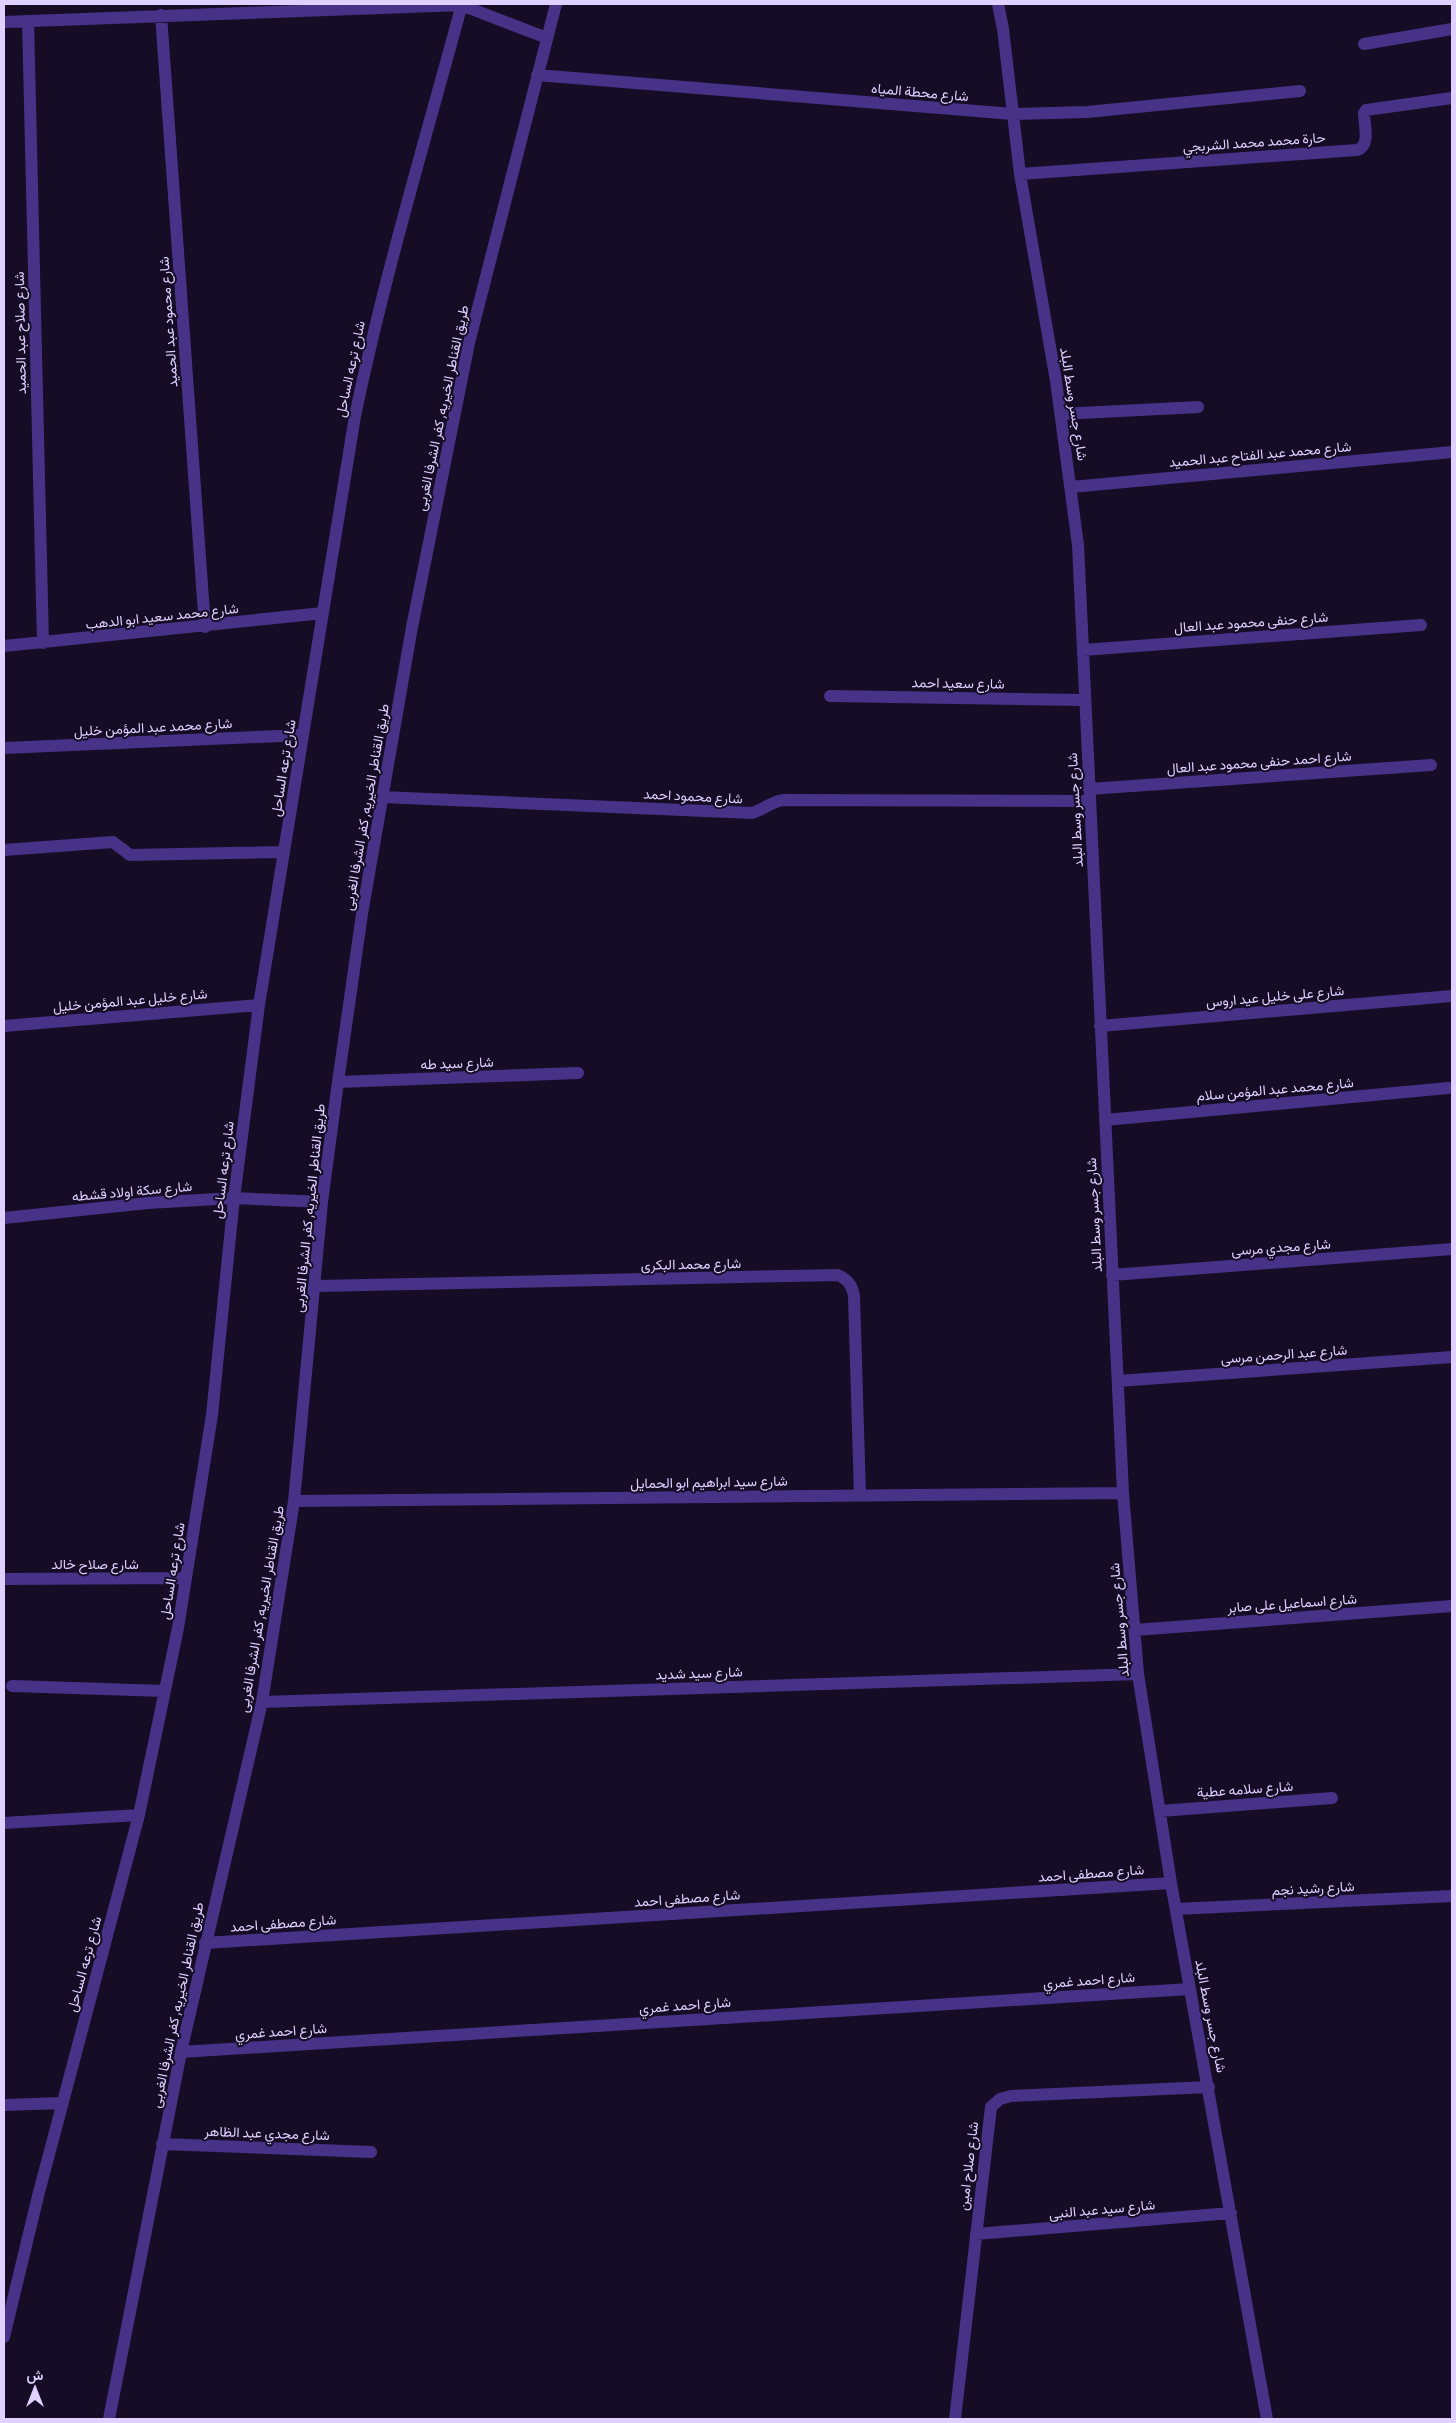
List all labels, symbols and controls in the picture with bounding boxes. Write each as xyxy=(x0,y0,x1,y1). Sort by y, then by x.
street label: شارع محطة المياه xyxy=(870,79,970,107)
street label: حارة محمد محمد الشربجي xyxy=(1182,128,1326,159)
street label: شارع محمود عبد الحميد xyxy=(154,256,184,388)
street label: شارع صلاح عبد الحميد xyxy=(10,271,32,394)
street label: طريق القناطر الخيريه, كفر الشرفا الغربى xyxy=(411,303,473,513)
street label: شارع ترعه الساحل xyxy=(331,319,371,419)
street label: شارع جسر وسط البلد xyxy=(1054,346,1092,462)
street label: شارع محمد عبد الفتاح عبد الحميد xyxy=(1168,437,1352,473)
street label: شارع محمد سعيد ابو الدهب xyxy=(84,599,240,635)
street label: شارع حنفى محمود عبد العال xyxy=(1173,608,1329,638)
street label: شارع سعيد احمد xyxy=(911,673,1005,695)
street label: طريق القناطر الخيريه, كفر الشرفا الغربى xyxy=(339,702,393,912)
street label: شارع محمد عبد المؤمن خليل xyxy=(73,714,233,742)
street label: شارع ترعه الساحل xyxy=(266,718,302,818)
street label: شارع احمد حنفى محمود عبد العال xyxy=(1166,747,1352,779)
street label: شارع جسر وسط البلد xyxy=(1063,752,1089,868)
street label: شارع محمود احمد xyxy=(643,784,743,810)
street label: شارع على خليل عيد اروس xyxy=(1205,981,1345,1013)
street label: شارع خليل عبد المؤمن خليل xyxy=(52,984,208,1018)
street label: شارع سيد طه xyxy=(420,1053,494,1075)
street label: شارع محمد عبد المؤمن سلام xyxy=(1196,1073,1355,1107)
street label: طريق القناطر الخيريه, كفر الشرفا الغربى xyxy=(289,1103,329,1313)
street label: شارع ترعه الساحل xyxy=(208,1120,240,1220)
street label: شارع جسر وسط البلد xyxy=(1082,1157,1108,1273)
street label: شارع سكة اولاد قشطه xyxy=(71,1177,193,1207)
street label: شارع مجدي مرسى xyxy=(1231,1235,1332,1262)
street label: شارع محمد البكرى xyxy=(641,1254,741,1276)
street label: شارع عبد الرحمن مرسى xyxy=(1220,1341,1348,1369)
street label: شارع سيد ابراهيم ابو الحمايل xyxy=(630,1472,788,1494)
street label: طريق القناطر الخيريه, كفر الشرفا الغربى xyxy=(234,1504,288,1714)
street label: شارع ترعه الساحل xyxy=(155,1521,191,1621)
street label: شارع صلاح خالد xyxy=(51,1555,139,1575)
street label: شارع جسر وسط البلد xyxy=(1105,1562,1135,1678)
street label: شارع اسماعيل على صابر xyxy=(1225,1589,1358,1619)
street label: شارع سيد شديد xyxy=(655,1662,743,1686)
street label: شارع سلامه عطية xyxy=(1196,1777,1294,1803)
street label: شارع مصطفى احمد xyxy=(1037,1860,1145,1888)
street label: شارع رشيد نجم xyxy=(1271,1877,1355,1901)
street label: شارع مصطفى احمد xyxy=(633,1885,741,1913)
street label: طريق القناطر الخيريه, كفر الشرفا الغربى xyxy=(146,1900,208,2110)
street label: شارع مصطفى احمد xyxy=(229,1910,337,1938)
street label: شارع ترعه الساحل xyxy=(63,1914,107,2014)
street label: شارع جسر وسط البلد xyxy=(1189,1958,1231,2074)
street label: شارع احمد غمري xyxy=(1042,1968,1136,1995)
street label: شارع احمد غمري xyxy=(638,1993,732,2020)
street label: شارع احمد غمري xyxy=(234,2019,328,2046)
street label: شارع صلاح امين xyxy=(954,2121,984,2212)
street label: شارع مجدي عبد الظاهر xyxy=(203,2122,330,2147)
street label: شارع سيد عبد النبى xyxy=(1048,2195,1156,2225)
north arrow xyxy=(10,2363,60,2413)
text: ش xyxy=(27,2366,44,2384)

